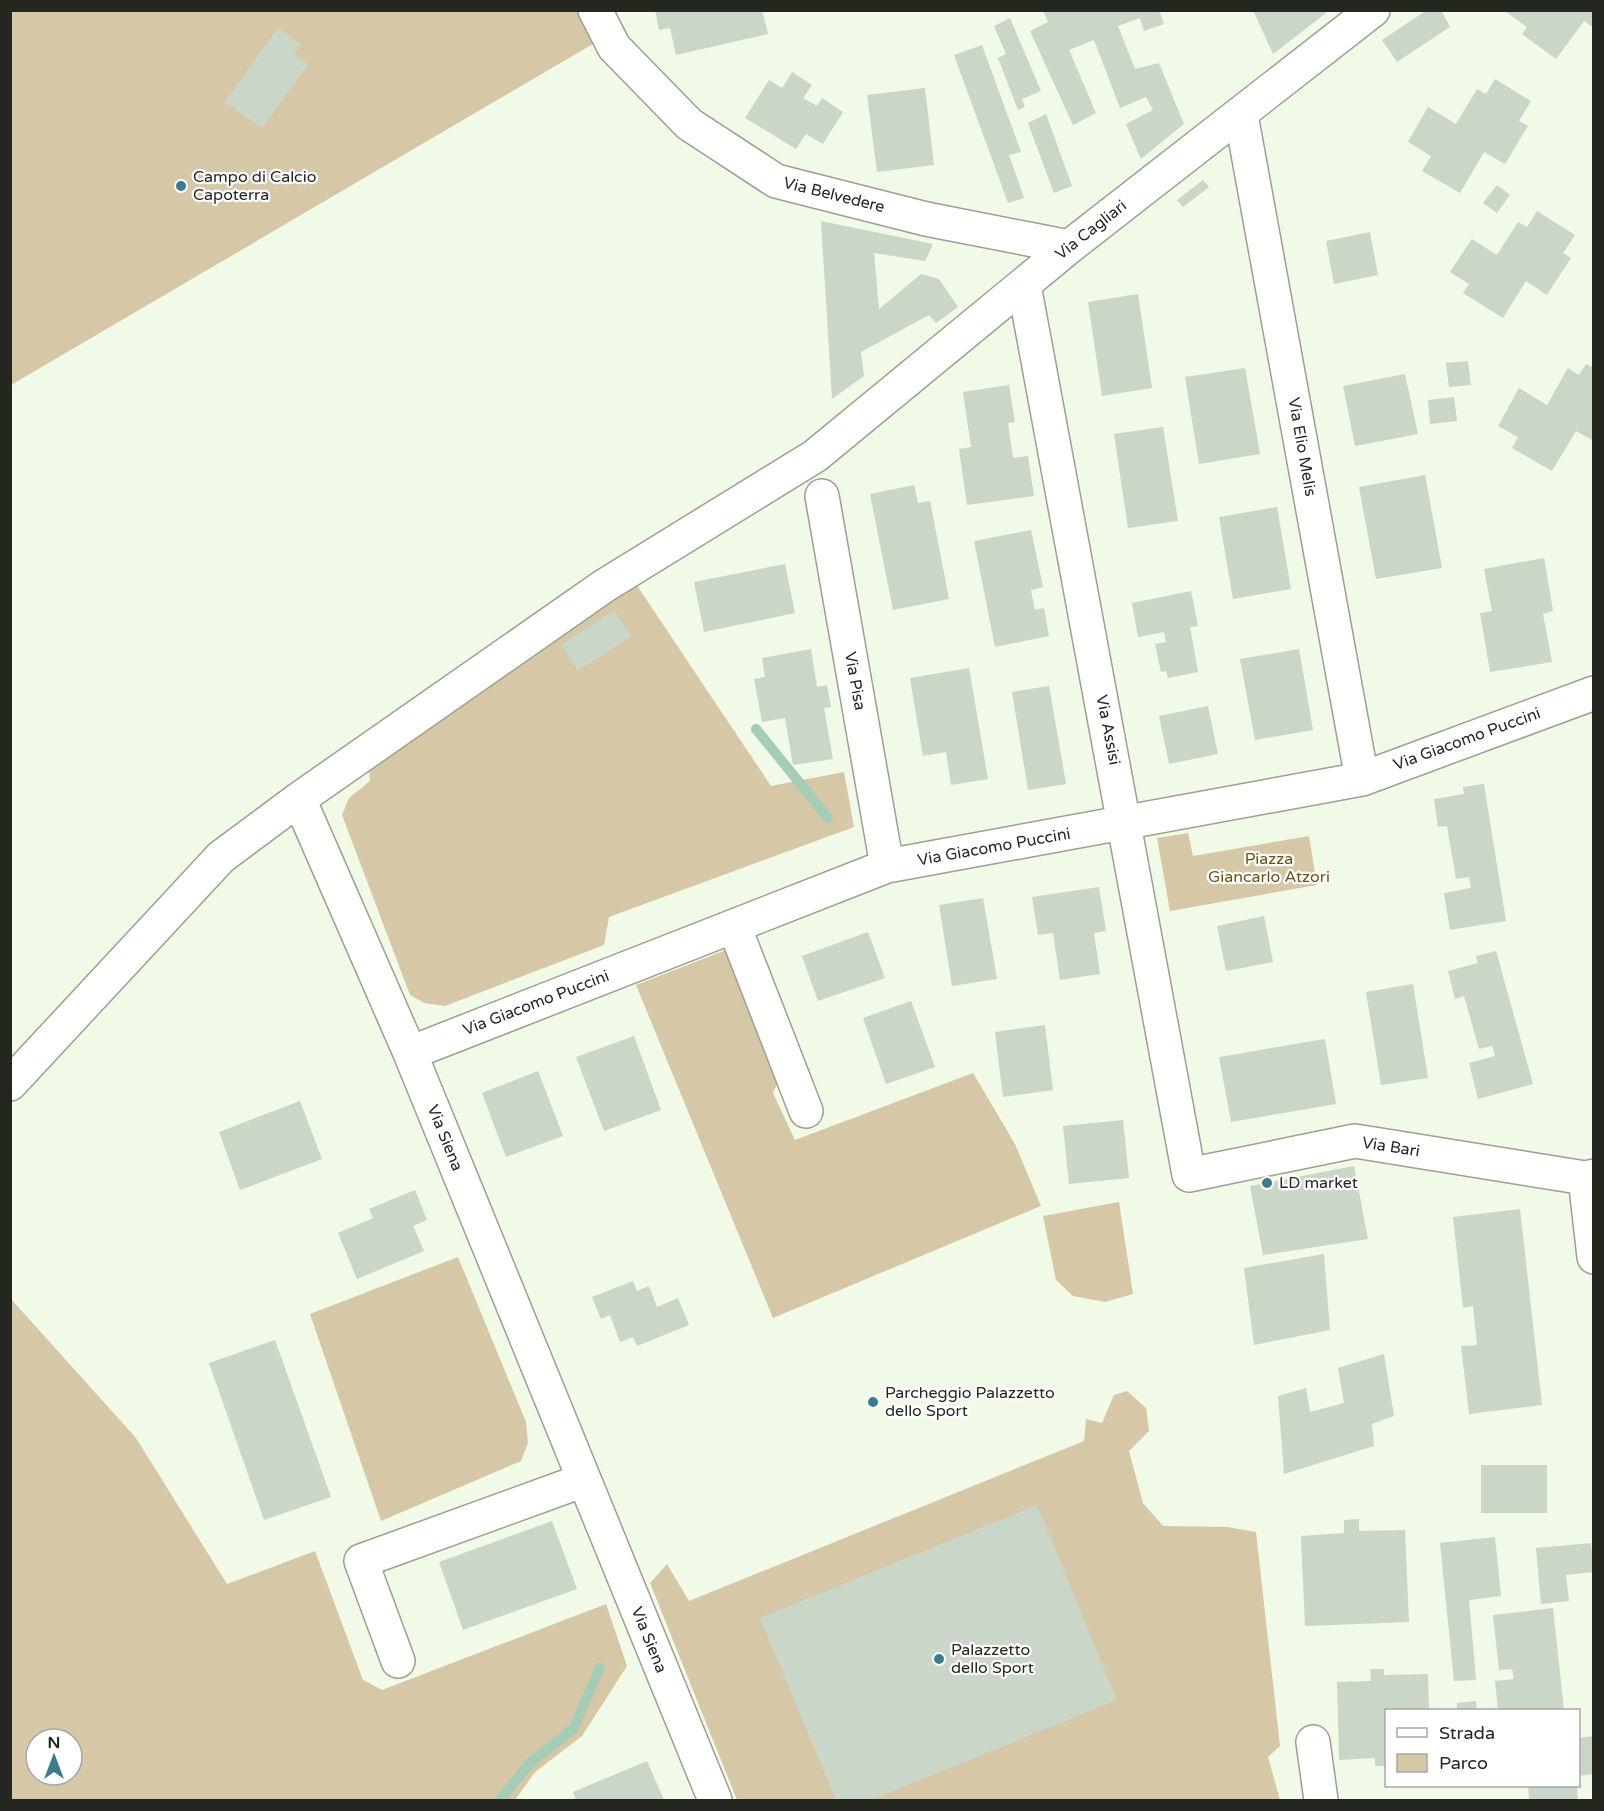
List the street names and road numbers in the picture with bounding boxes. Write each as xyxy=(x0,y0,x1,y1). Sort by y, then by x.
street label: Via Belvedere xyxy=(781,173,887,217)
street label: Via Cagliari xyxy=(1051,196,1131,264)
street label: Via Elio Melis xyxy=(1283,396,1321,498)
street label: Via Pisa xyxy=(840,650,870,712)
street label: Via Assisi xyxy=(1091,693,1125,767)
street label: Via Giacomo Puccini xyxy=(1391,703,1543,775)
street label: Via Giacomo Puccini xyxy=(916,824,1072,870)
street label: Via Giacomo Puccini xyxy=(460,966,612,1040)
street label: Via Siena xyxy=(423,1102,467,1174)
street label: Via Bari xyxy=(1361,1133,1421,1161)
street label: Via Siena xyxy=(627,1604,671,1676)

